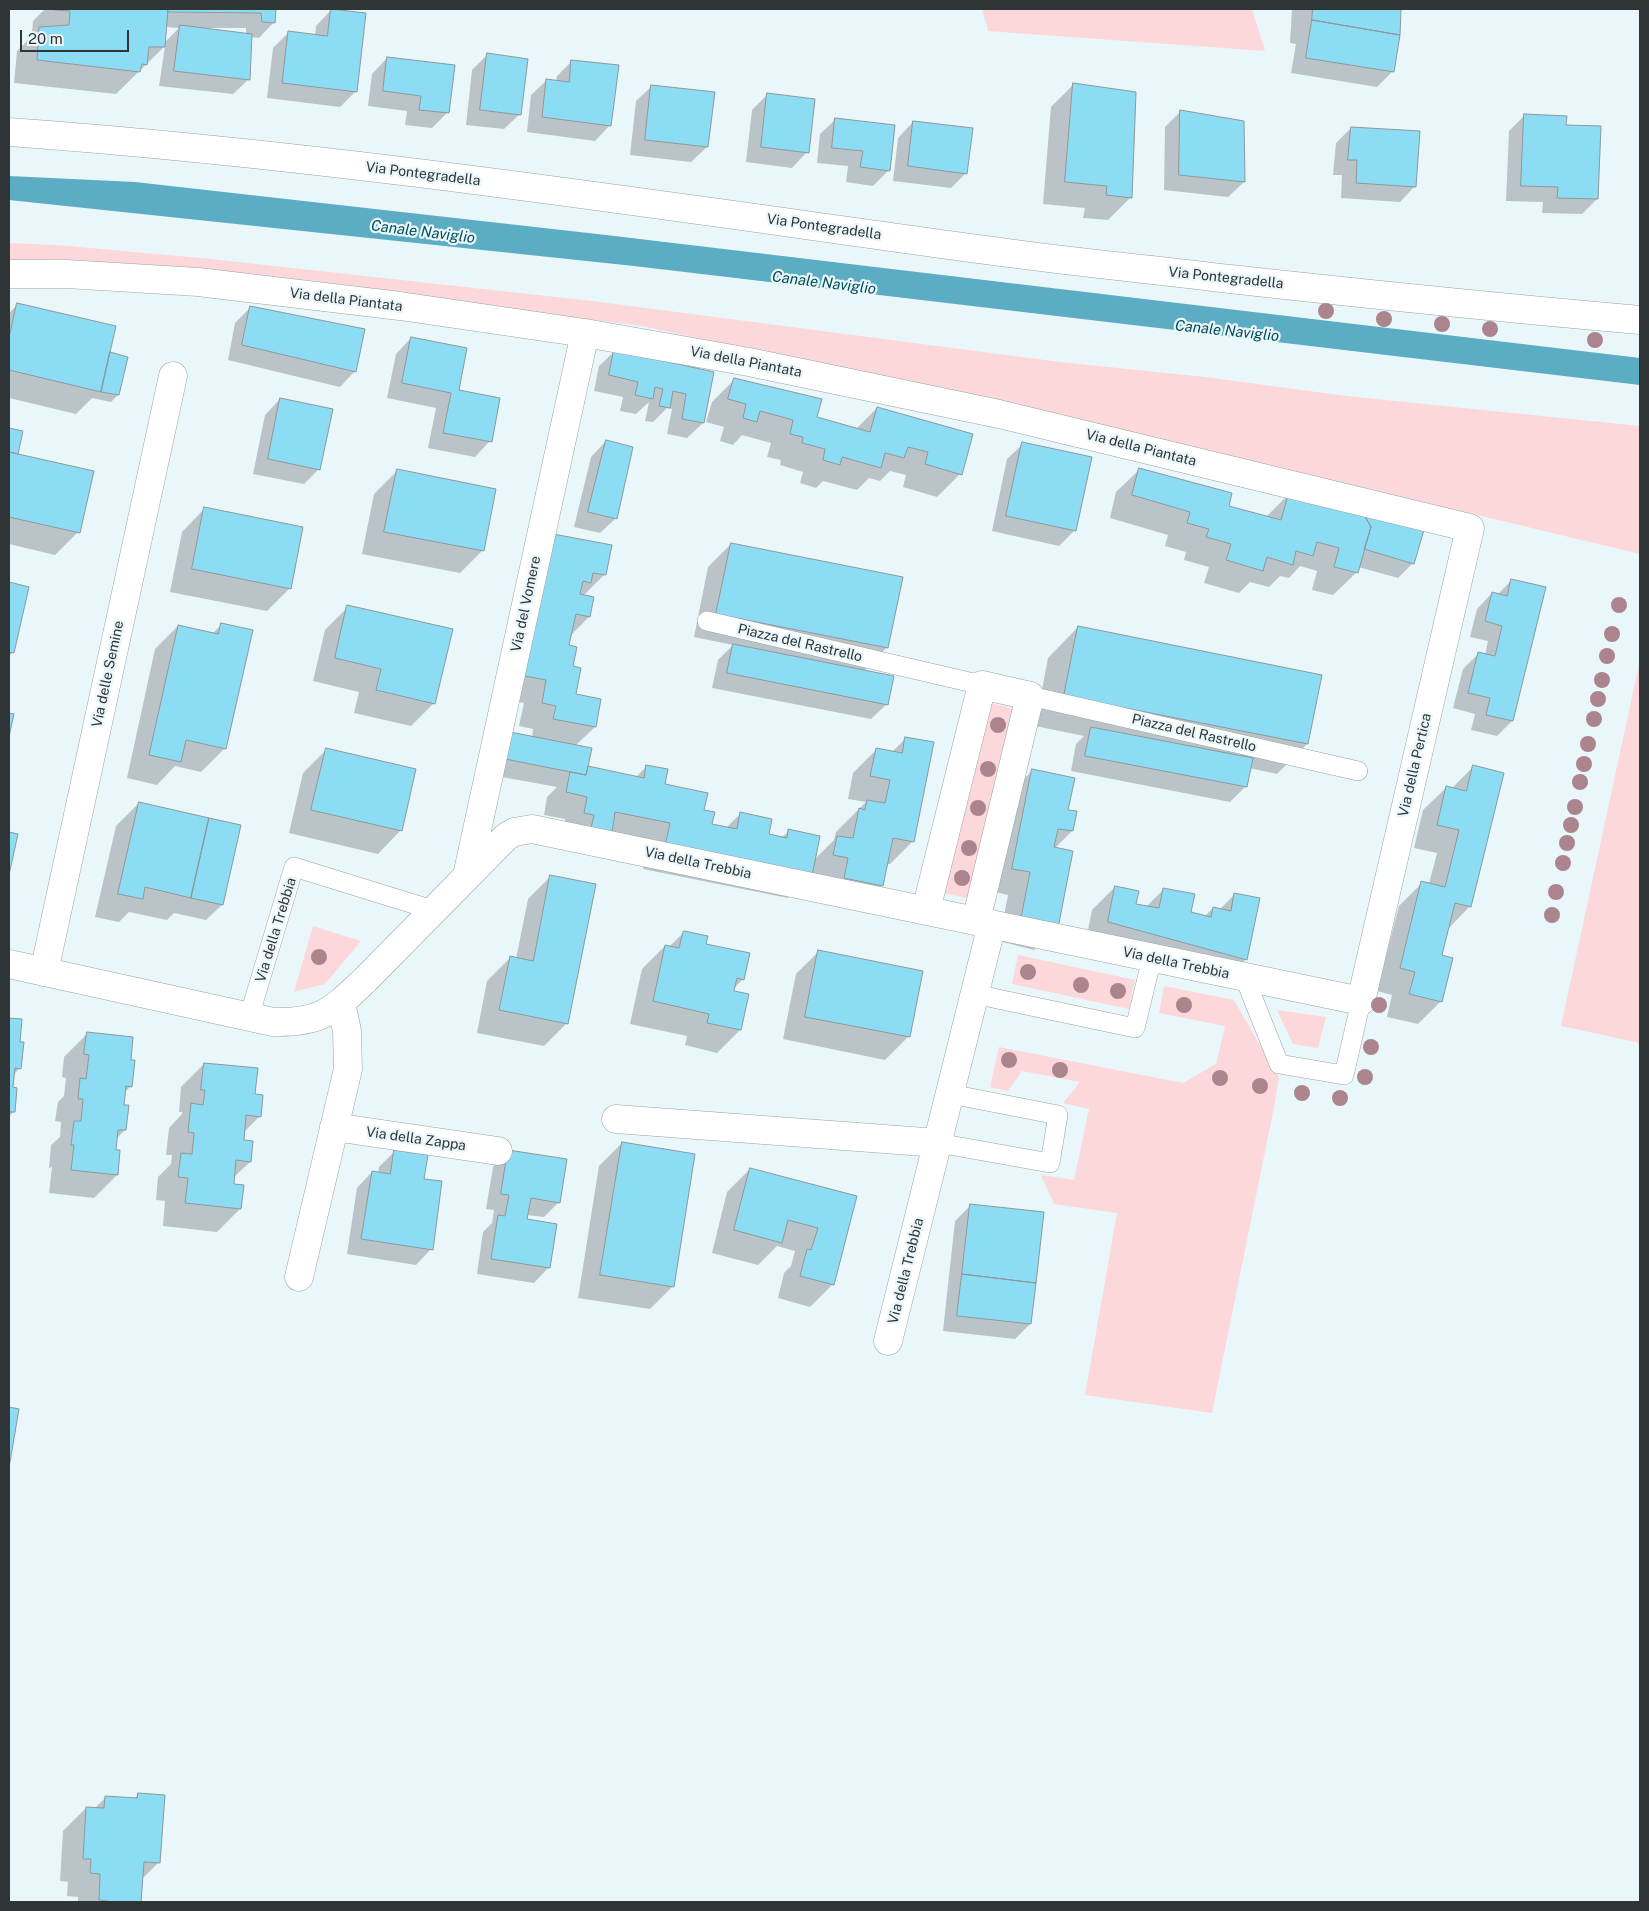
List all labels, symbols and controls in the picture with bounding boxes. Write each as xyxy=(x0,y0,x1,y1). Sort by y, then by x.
scale bar xyxy=(22,20,131,52)
text: 20 m xyxy=(28,30,63,47)
street label: Via Pontegradella xyxy=(365,159,481,189)
street label: Via Pontegradella xyxy=(766,211,882,243)
water label: Canale Naviglio xyxy=(370,217,476,247)
street label: Via Pontegradella xyxy=(1168,264,1284,292)
water label: Canale Naviglio xyxy=(771,268,877,298)
street label: Via della Piantata xyxy=(289,285,403,315)
water label: Canale Naviglio xyxy=(1174,317,1280,345)
street label: Via della Piantata xyxy=(689,343,803,381)
street label: Via della Piantata xyxy=(1084,426,1198,470)
street label: Via del Vomere xyxy=(508,554,544,654)
street label: Via delle Semine xyxy=(88,619,128,729)
street label: Piazza del Rastrello xyxy=(736,620,864,666)
street label: Piazza del Rastrello xyxy=(1130,710,1258,756)
street label: Via della Pertica xyxy=(1395,712,1435,818)
street label: Via della Trebbia xyxy=(643,843,753,883)
street label: Via della Trebbia xyxy=(252,876,300,984)
street label: Via della Trebbia xyxy=(1121,943,1231,983)
street label: Via della Zappa xyxy=(365,1124,467,1154)
street label: Via della Trebbia xyxy=(885,1216,927,1326)

